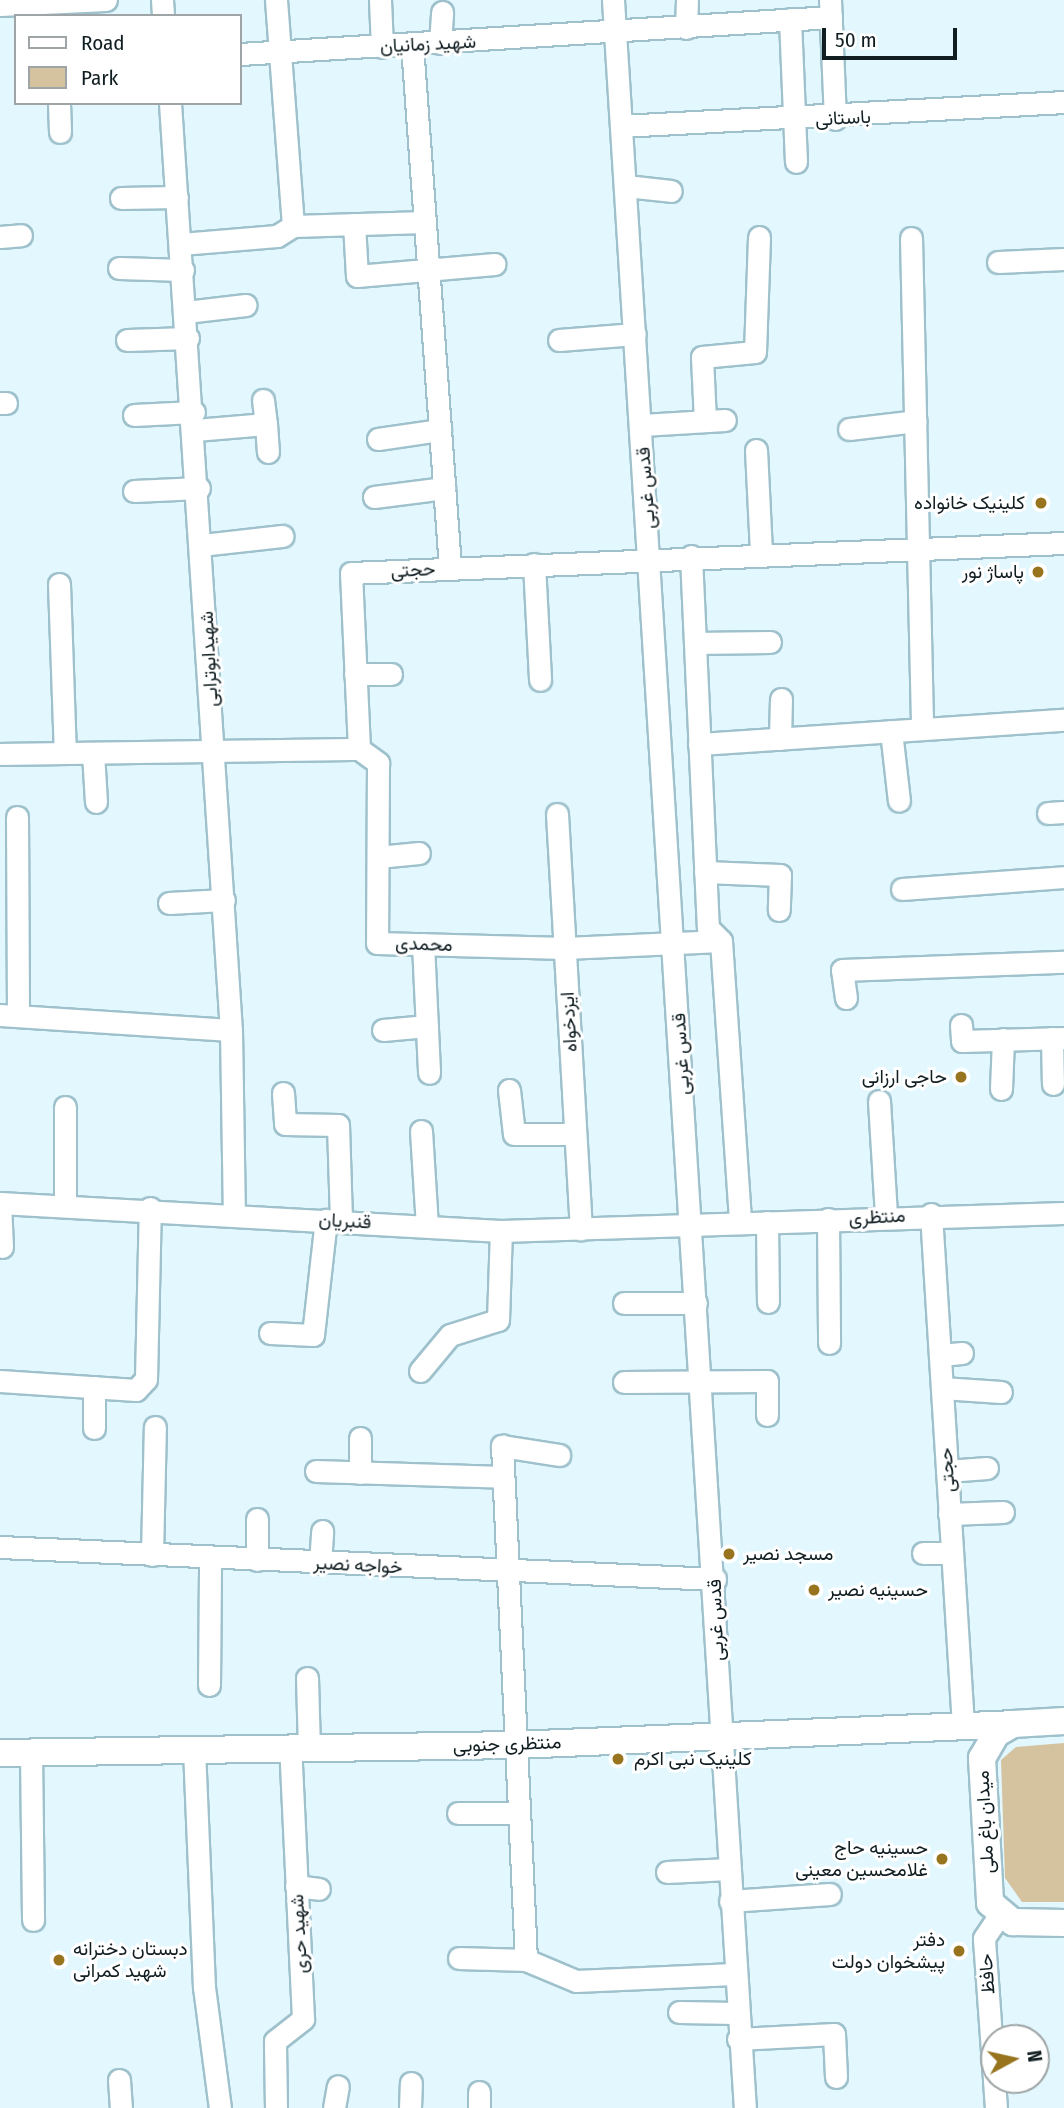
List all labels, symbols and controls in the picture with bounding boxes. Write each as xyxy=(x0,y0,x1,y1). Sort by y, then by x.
legend xyxy=(14,14,242,105)
scale bar xyxy=(826,14,961,58)
text: 50 m xyxy=(835,27,877,53)
text: Road xyxy=(81,30,125,56)
street label: شهید زمانیان xyxy=(379,30,477,58)
text: Park xyxy=(81,65,118,91)
street label: باستانی xyxy=(815,105,871,131)
street label: قدس غربی xyxy=(632,446,660,530)
place label: کلینیک خانواده xyxy=(914,492,1025,514)
marker: کلینیک خانواده xyxy=(1031,493,1051,513)
street label: حجتی xyxy=(390,557,436,583)
place label: پاساژ نور xyxy=(962,561,1024,583)
marker: پاساژ نور xyxy=(1030,564,1046,580)
street label: شهیدابوترابی xyxy=(195,611,223,707)
street label: محمدی xyxy=(395,932,453,956)
street label: ایزدخواه xyxy=(556,991,582,1053)
street label: قدس غربی xyxy=(667,1012,695,1096)
place label: حاجی ارزانی xyxy=(862,1066,947,1088)
marker: حاجی ارزانی xyxy=(953,1069,969,1085)
street label: منتظری xyxy=(848,1204,906,1230)
street label: قنبریان xyxy=(318,1208,372,1234)
street label: حجتی xyxy=(934,1447,960,1493)
place label: مسجد نصیر xyxy=(743,1543,833,1565)
marker: مسجد نصیر xyxy=(721,1546,737,1562)
street label: خواجه نصیر xyxy=(313,1551,403,1579)
street label: قدس غربی xyxy=(703,1579,729,1661)
place label: حسینیه نصیر xyxy=(828,1579,928,1601)
marker: حسینیه نصیر xyxy=(806,1582,822,1598)
street label: منتظری جنوبی xyxy=(452,1731,562,1757)
place label: کلینیک نبی اکرم xyxy=(634,1748,752,1770)
marker: کلینیک نبی اکرم xyxy=(608,1749,628,1769)
street label: میدان باغ ملی xyxy=(971,1770,999,1874)
place label: حسینیه حاج غلامحسین معینی xyxy=(795,1837,928,1881)
marker: حسینیه حاج غلامحسین معینی xyxy=(934,1851,950,1867)
street label: شهید حری xyxy=(286,1894,312,1974)
place label: دفتر پیشخوان دولت xyxy=(832,1929,945,1973)
place label: دبستان دخترانه شهید کمرانی xyxy=(73,1938,188,1982)
marker: دفتر پیشخوان دولت xyxy=(951,1943,967,1959)
marker: دبستان دخترانه شهید کمرانی xyxy=(51,1952,67,1968)
street label: حافظ xyxy=(974,1953,1000,1995)
north arrow xyxy=(980,2024,1050,2094)
text: N xyxy=(1022,2049,1046,2064)

